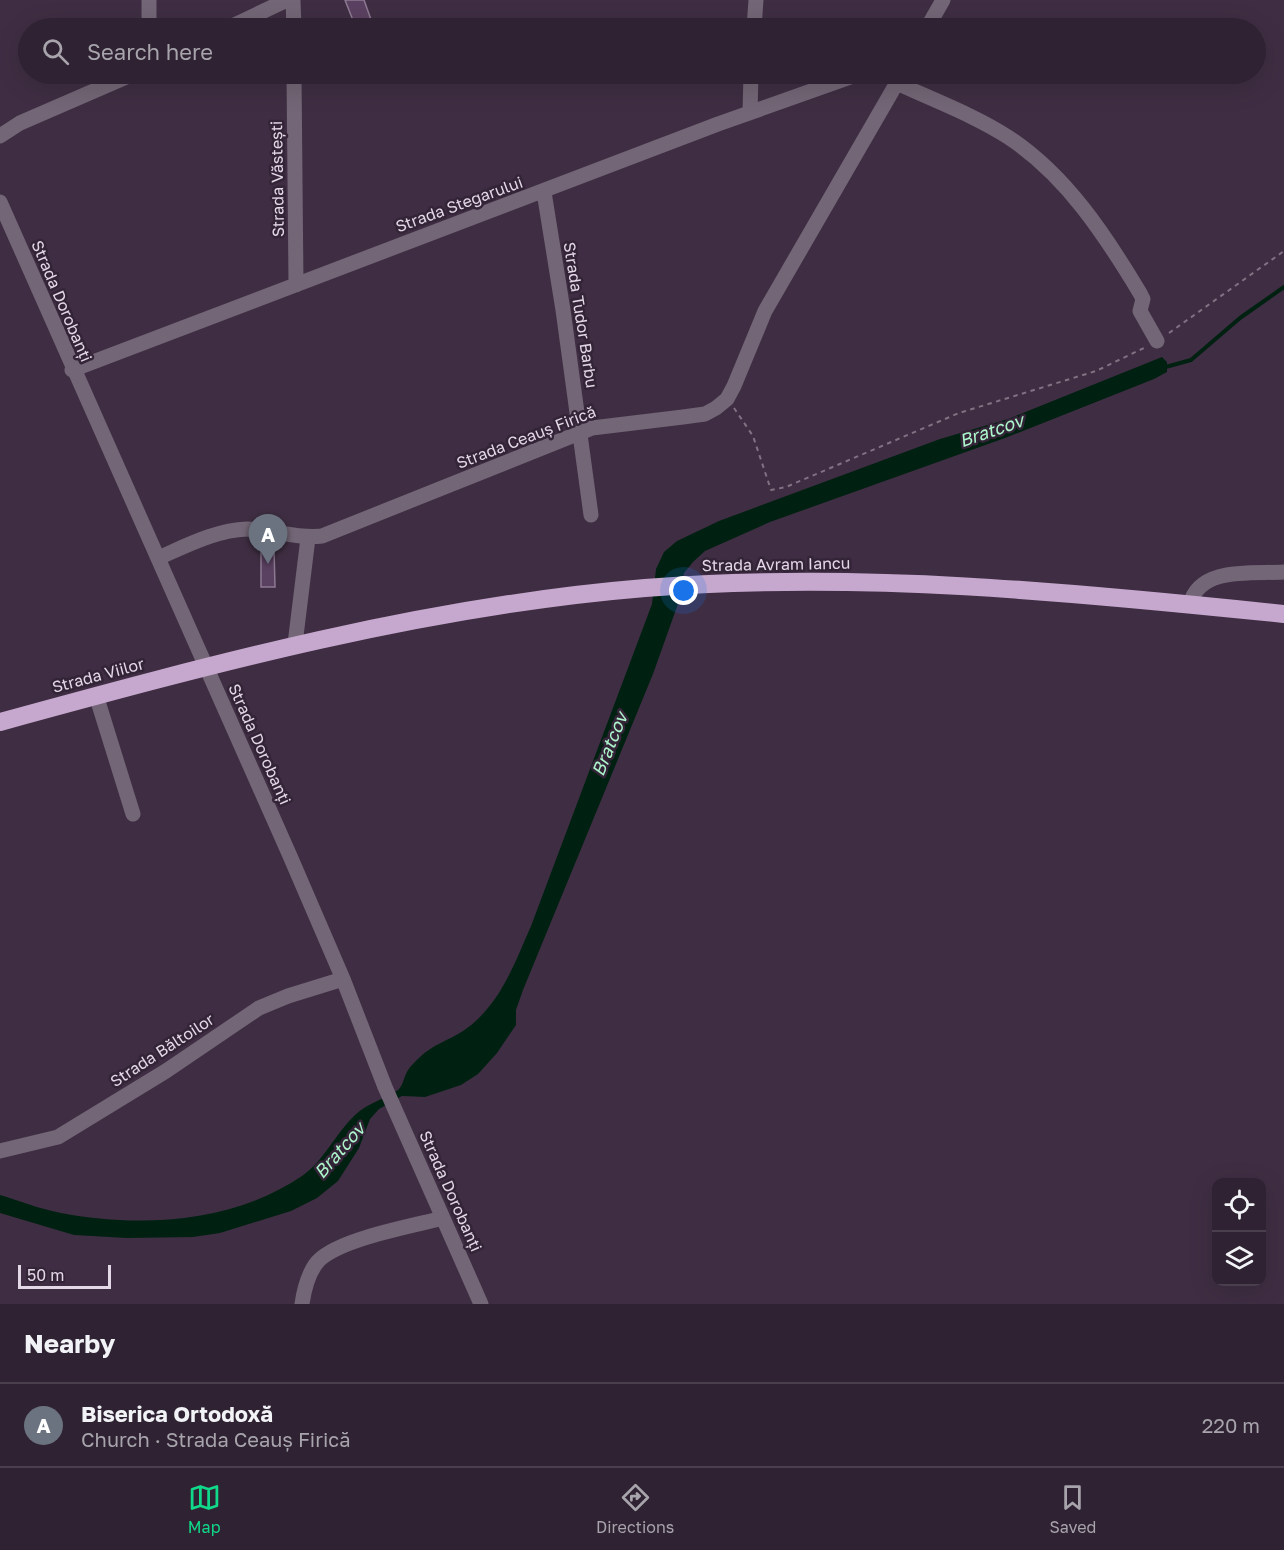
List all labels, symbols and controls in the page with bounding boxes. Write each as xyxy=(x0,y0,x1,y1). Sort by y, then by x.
search box xyxy=(18,18,1266,84)
icon: search xyxy=(39,35,72,68)
text: Search here xyxy=(87,38,213,65)
street label: Strada Văstești xyxy=(266,121,288,237)
street label: Strada Stegarului xyxy=(393,172,525,236)
street label: Strada Dorobanți xyxy=(27,237,97,365)
street label: Strada Tudor Barbu xyxy=(560,241,602,389)
street label: Strada Ceauș Firică xyxy=(453,401,599,473)
water label: Bratcov xyxy=(956,408,1029,451)
pin: A xyxy=(248,514,288,564)
street label: Strada Avram Iancu xyxy=(702,553,850,575)
your location xyxy=(669,576,698,605)
street label: Strada Viilor xyxy=(50,653,146,697)
street label: Strada Dorobanți xyxy=(224,680,296,808)
water label: Bratcov xyxy=(586,706,633,779)
street label: Strada Băltoilor xyxy=(106,1009,218,1091)
water label: Bratcov xyxy=(309,1116,371,1182)
street label: Strada Dorobanți xyxy=(415,1127,487,1255)
map controls xyxy=(1212,1178,1266,1286)
button: locate xyxy=(1212,1178,1266,1232)
button: layers xyxy=(1212,1232,1266,1286)
scale bar xyxy=(18,1262,111,1290)
text: 50 m xyxy=(27,1265,64,1285)
text: Nearby xyxy=(24,1328,115,1359)
text: Biserica Ortodoxă xyxy=(81,1400,273,1427)
text: A xyxy=(36,1413,51,1437)
text: 220 m xyxy=(1202,1413,1260,1437)
text: Church · Strada Ceauș Firică xyxy=(81,1427,351,1451)
tab: Map xyxy=(188,1481,221,1537)
tab: Directions xyxy=(596,1481,674,1537)
tab: Saved xyxy=(1050,1481,1096,1537)

